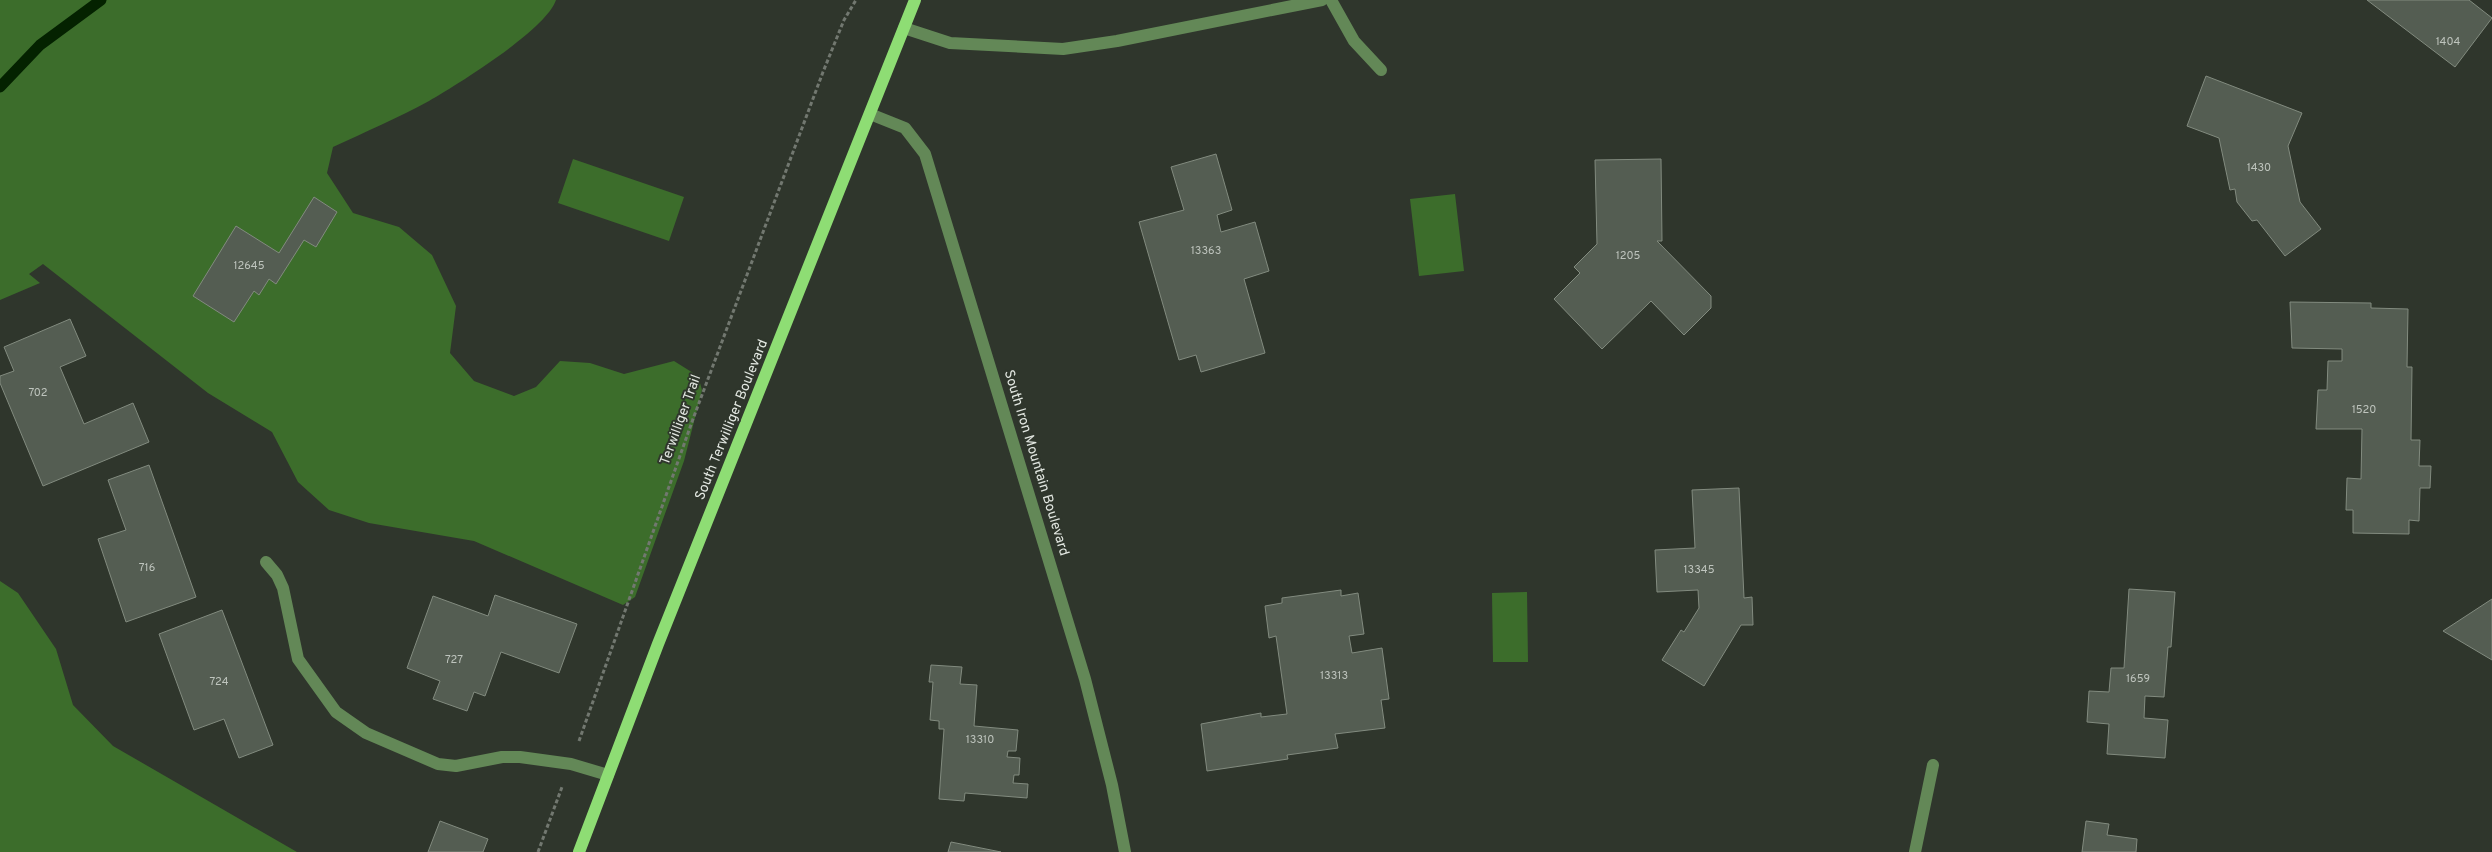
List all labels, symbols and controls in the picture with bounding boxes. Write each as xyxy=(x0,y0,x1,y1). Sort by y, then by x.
house number: 1404 xyxy=(2436,35,2460,49)
house number: 1430 xyxy=(2247,161,2271,175)
house number: 13363 xyxy=(1191,244,1221,258)
house number: 1205 xyxy=(1616,249,1641,263)
house number: 12645 xyxy=(233,259,265,273)
street label: South Terwilliger Boulevard xyxy=(692,337,772,503)
street label: South Iron Mountain Boulevard xyxy=(1000,368,1072,558)
street label: Terwilliger Trail xyxy=(657,373,705,467)
house number: 702 xyxy=(28,386,48,400)
house number: 1520 xyxy=(2352,403,2376,417)
house number: 716 xyxy=(139,561,155,575)
house number: 13345 xyxy=(1683,563,1715,577)
house number: 727 xyxy=(445,653,463,667)
house number: 13313 xyxy=(1320,669,1348,683)
house number: 1659 xyxy=(2126,672,2150,686)
house number: 724 xyxy=(209,675,229,689)
house number: 13310 xyxy=(966,733,994,747)

